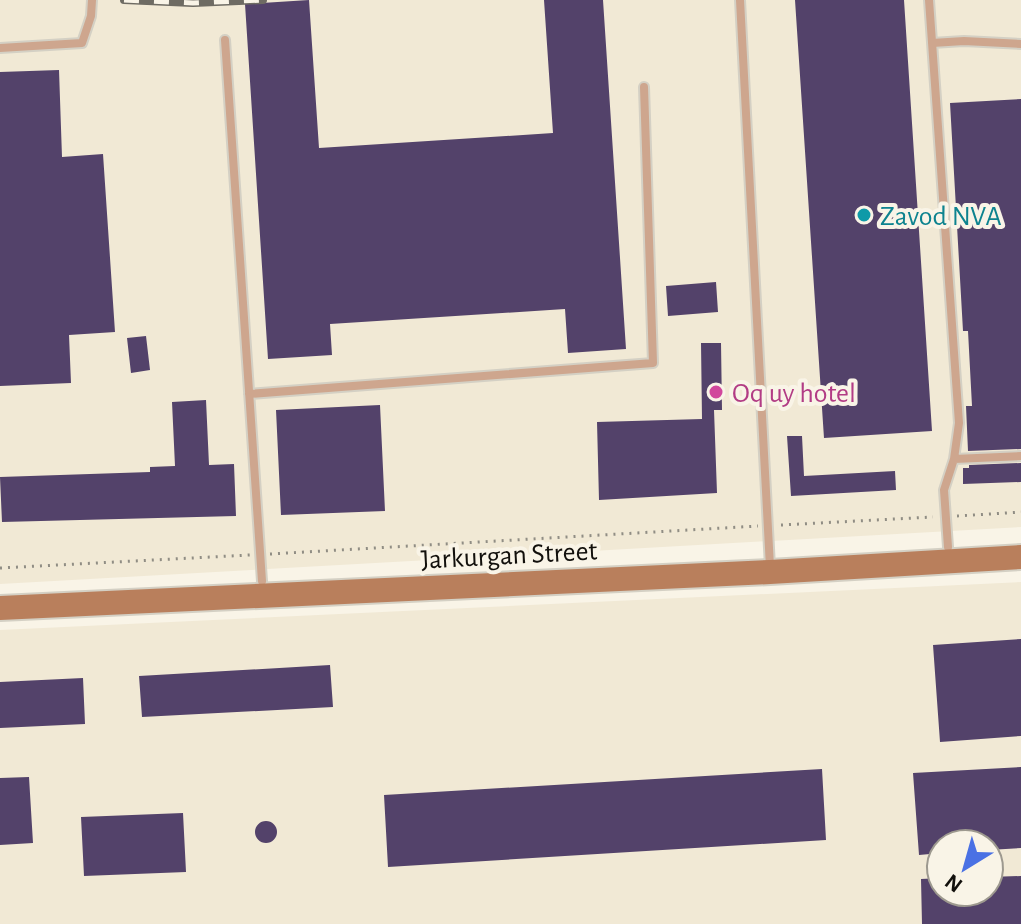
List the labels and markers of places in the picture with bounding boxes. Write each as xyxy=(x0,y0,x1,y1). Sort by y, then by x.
place label: Zavod NVA xyxy=(880,203,1002,231)
marker: Zavod NVA xyxy=(855,206,873,224)
place label: Oq uy hotel xyxy=(732,380,856,408)
marker: Oq uy hotel xyxy=(707,383,725,401)

